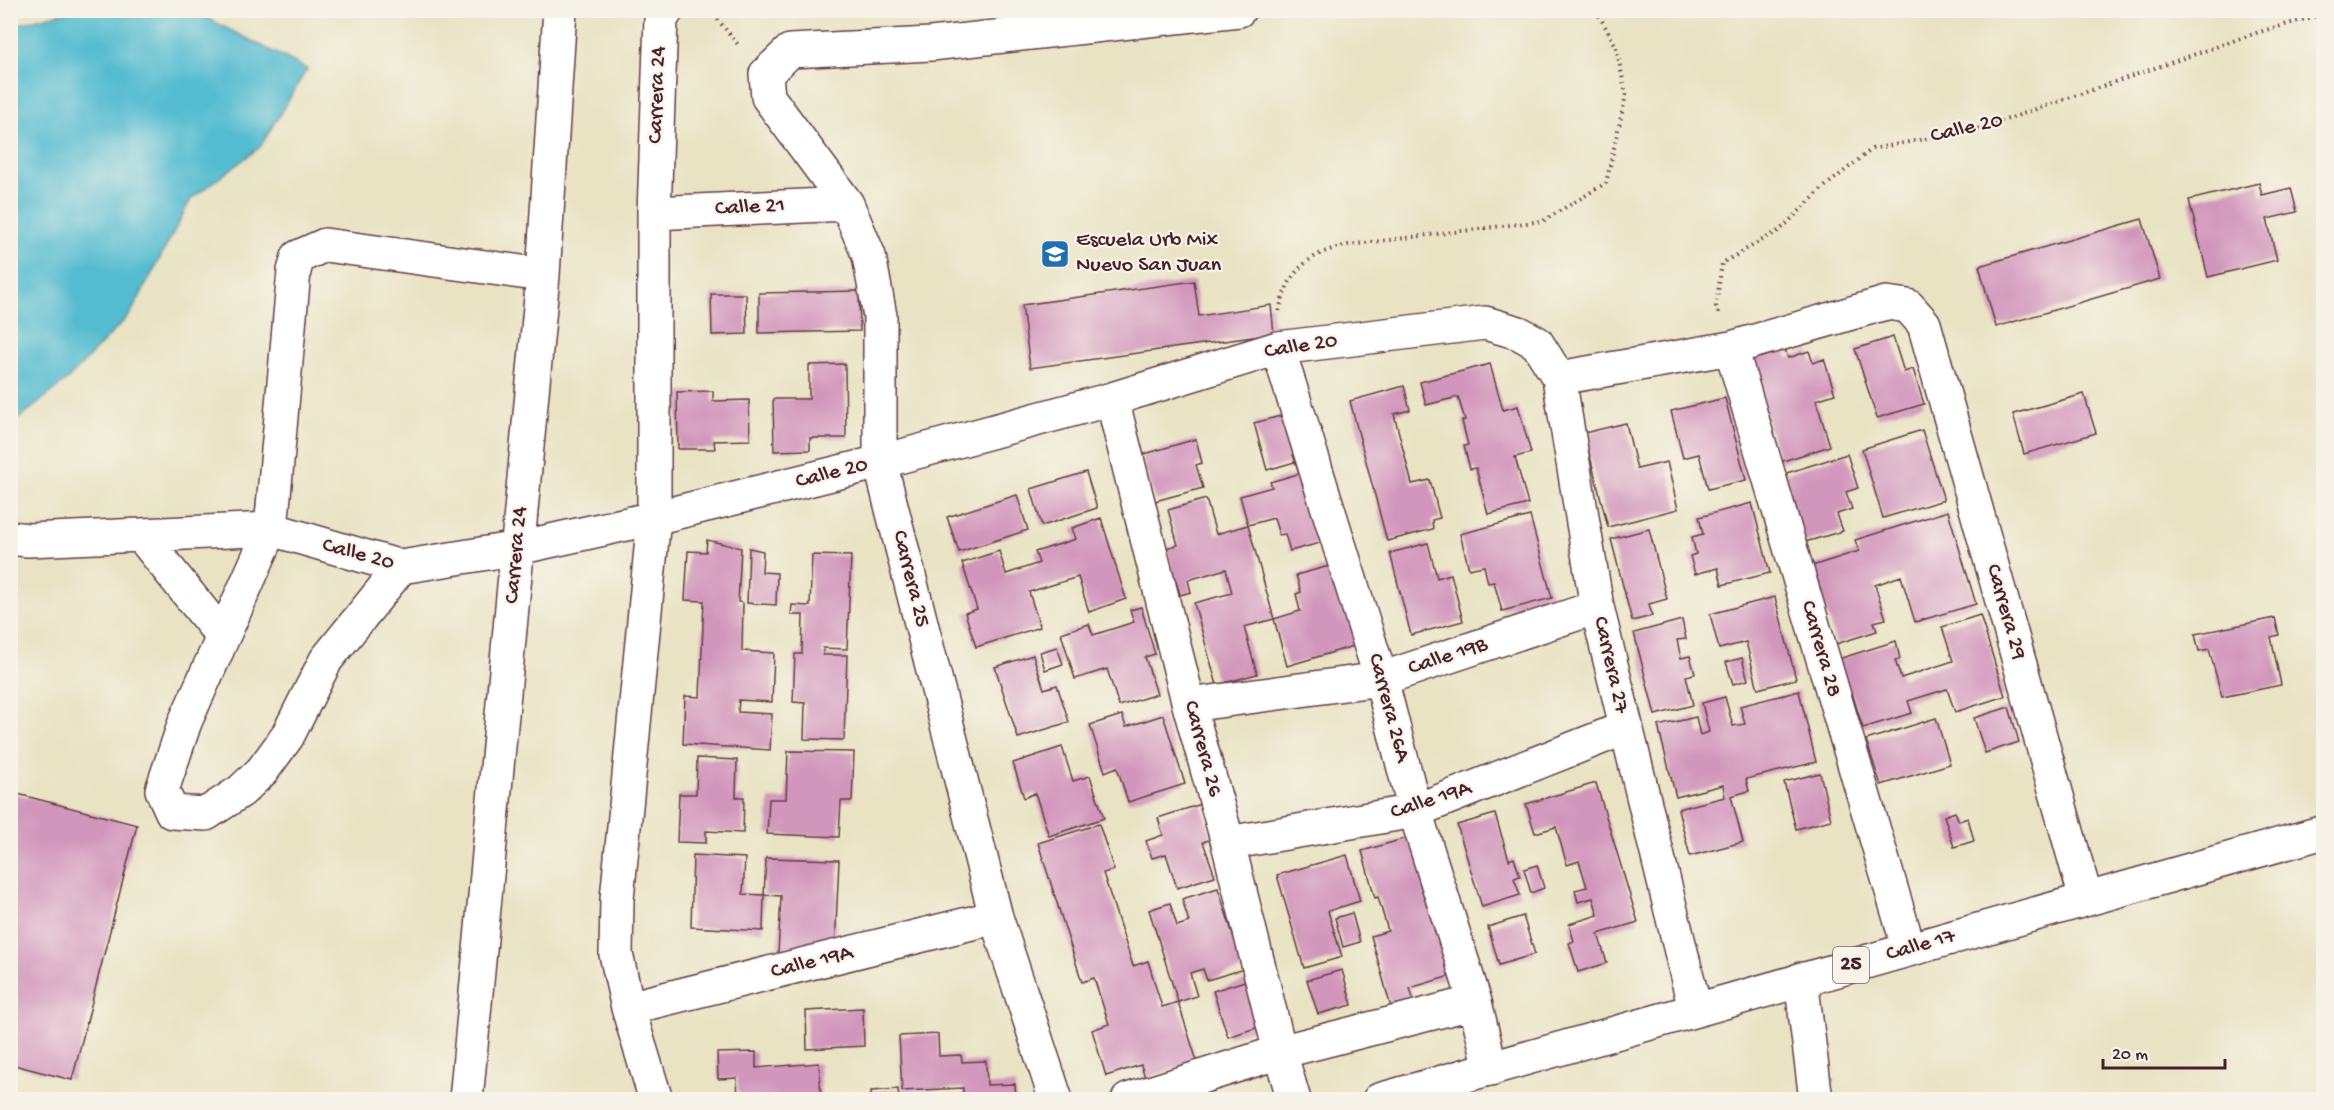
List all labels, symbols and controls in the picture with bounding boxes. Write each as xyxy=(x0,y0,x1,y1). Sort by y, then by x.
street label: Carrera 24 xyxy=(643,45,673,144)
street label: Calle 20 xyxy=(1928,108,2006,150)
street label: Calle 21 xyxy=(714,193,786,223)
place label: Escuela Urb Mix Nuevo San Juan xyxy=(1076,228,1222,279)
school or university icon: Escuela Urb Mix Nuevo San Juan xyxy=(1039,238,1071,270)
street label: Calle 20 xyxy=(1263,328,1339,366)
street label: Calle 20 xyxy=(793,452,871,496)
street label: Carrera 24 xyxy=(500,505,534,605)
street label: Carrera 25 xyxy=(885,528,935,630)
street label: Calle 20 xyxy=(319,533,397,577)
street label: Carrera 29 xyxy=(1979,561,2031,663)
street label: Carrera 28 xyxy=(1794,598,1846,700)
street label: Carrera 27 xyxy=(1586,614,1634,716)
street label: Calle 19B xyxy=(1405,632,1492,682)
street label: Carrera 26A xyxy=(1361,651,1415,766)
street label: Carrera 26 xyxy=(1177,698,1227,801)
street label: Calle 19A xyxy=(1387,775,1476,826)
street label: Calle 17 xyxy=(1883,924,1959,968)
street label: Calle 19A xyxy=(768,940,857,986)
road number: 25 xyxy=(1833,947,1869,983)
scale bar xyxy=(2103,1032,2224,1070)
text: 20 m xyxy=(2112,1045,2148,1066)

